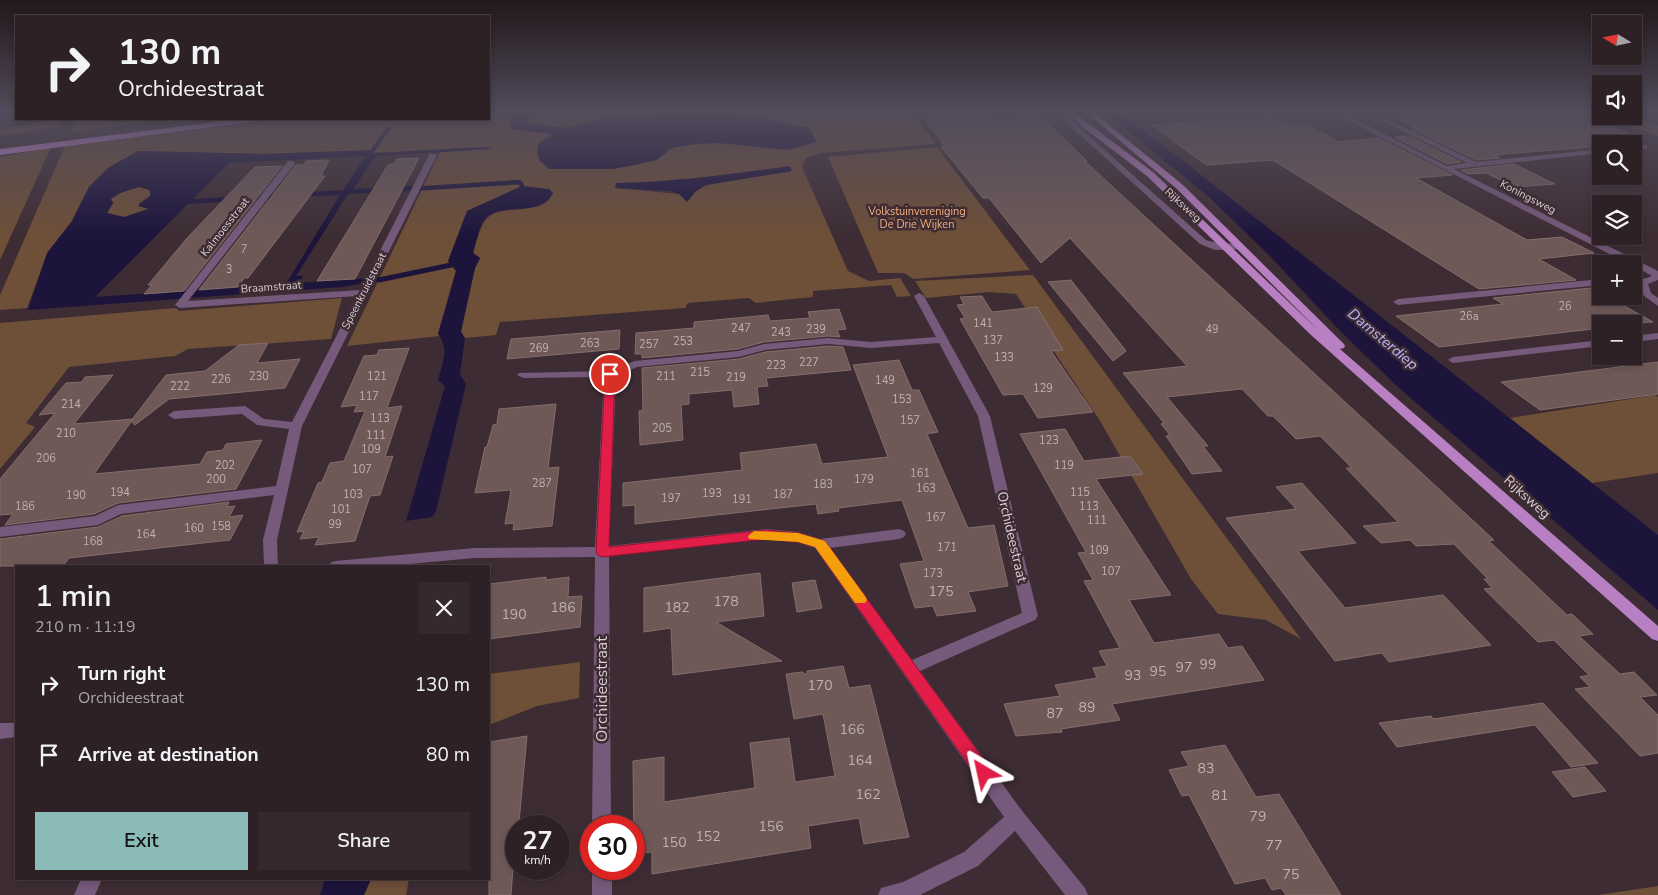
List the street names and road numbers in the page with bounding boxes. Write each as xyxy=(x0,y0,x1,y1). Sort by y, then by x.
street label: Koningsweg xyxy=(1497,176,1559,218)
street label: Rijksweg xyxy=(1161,185,1205,225)
street label: Kalmoesstraat xyxy=(197,194,253,260)
street label: Speenkruidstraat xyxy=(338,250,390,332)
street label: Braamstraat xyxy=(240,277,302,297)
street label: Rijksweg xyxy=(1500,471,1554,523)
street label: Orchideestraat xyxy=(992,490,1032,584)
street label: Orchideestraat xyxy=(591,636,613,742)

